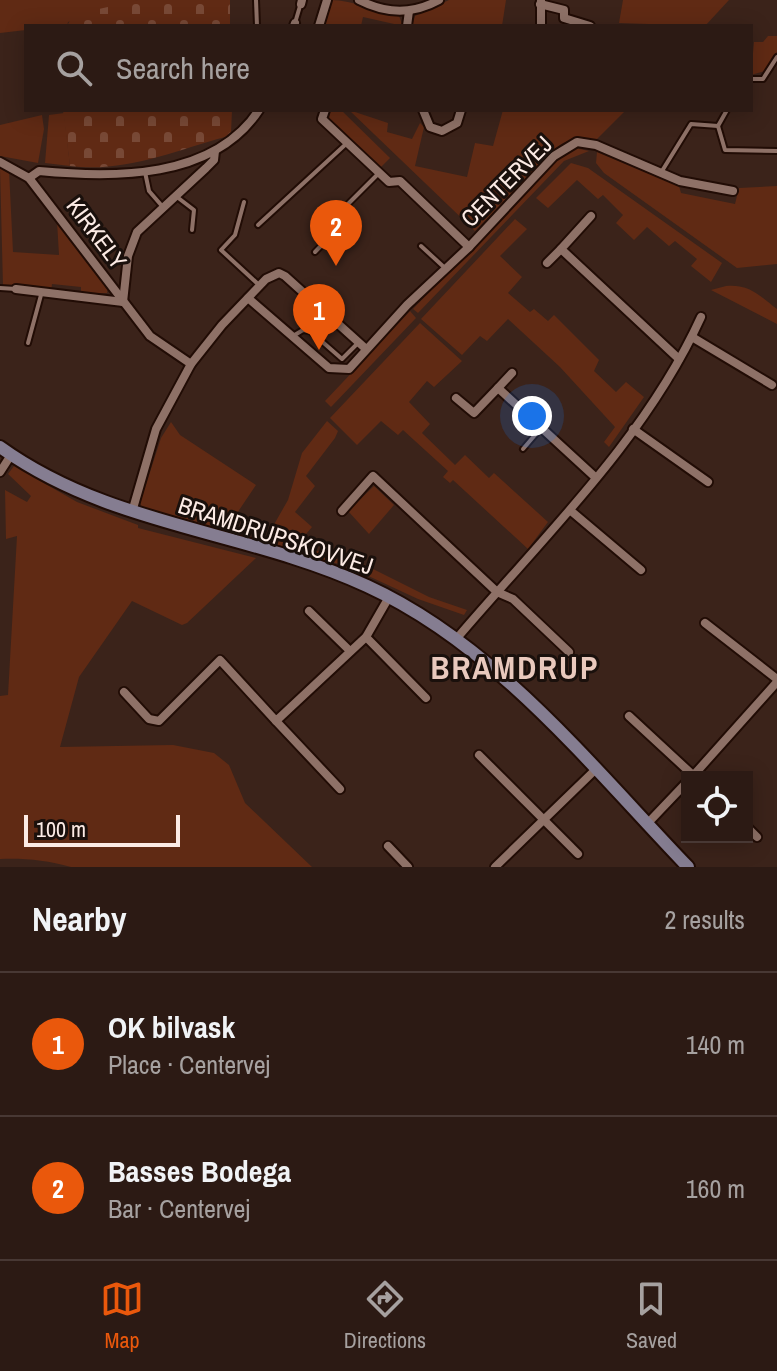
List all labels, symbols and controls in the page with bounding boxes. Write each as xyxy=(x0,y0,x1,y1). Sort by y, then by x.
search box xyxy=(24,24,753,112)
icon: search xyxy=(52,46,96,90)
text: Search here xyxy=(116,48,250,88)
street label: CENTERVEJ xyxy=(453,128,559,234)
street label: KIRKELY xyxy=(60,191,134,275)
pin: 2 xyxy=(310,200,362,266)
pin: 1 xyxy=(293,284,345,350)
your location xyxy=(512,396,552,436)
street label: BRAMDRUPSKOVVEJ xyxy=(174,488,378,582)
district label: BRAMDRUP xyxy=(430,646,600,689)
map controls xyxy=(681,771,753,843)
button: locate xyxy=(681,771,753,843)
scale bar xyxy=(24,811,180,847)
text: 100 m xyxy=(36,814,86,844)
text: Nearby xyxy=(32,896,127,942)
text: 2 results xyxy=(664,902,745,937)
text: OK bilvask xyxy=(108,1007,235,1047)
text: 1 xyxy=(52,1027,64,1062)
text: 140 m xyxy=(686,1027,745,1062)
text: Place · Centervej xyxy=(108,1047,270,1082)
text: Basses Bodega xyxy=(108,1151,291,1191)
text: 2 xyxy=(52,1171,64,1206)
text: 160 m xyxy=(686,1171,745,1206)
text: Bar · Centervej xyxy=(108,1191,250,1226)
tab: Map xyxy=(100,1277,144,1355)
tab: Directions xyxy=(344,1277,426,1355)
tab: Saved xyxy=(626,1277,677,1355)

